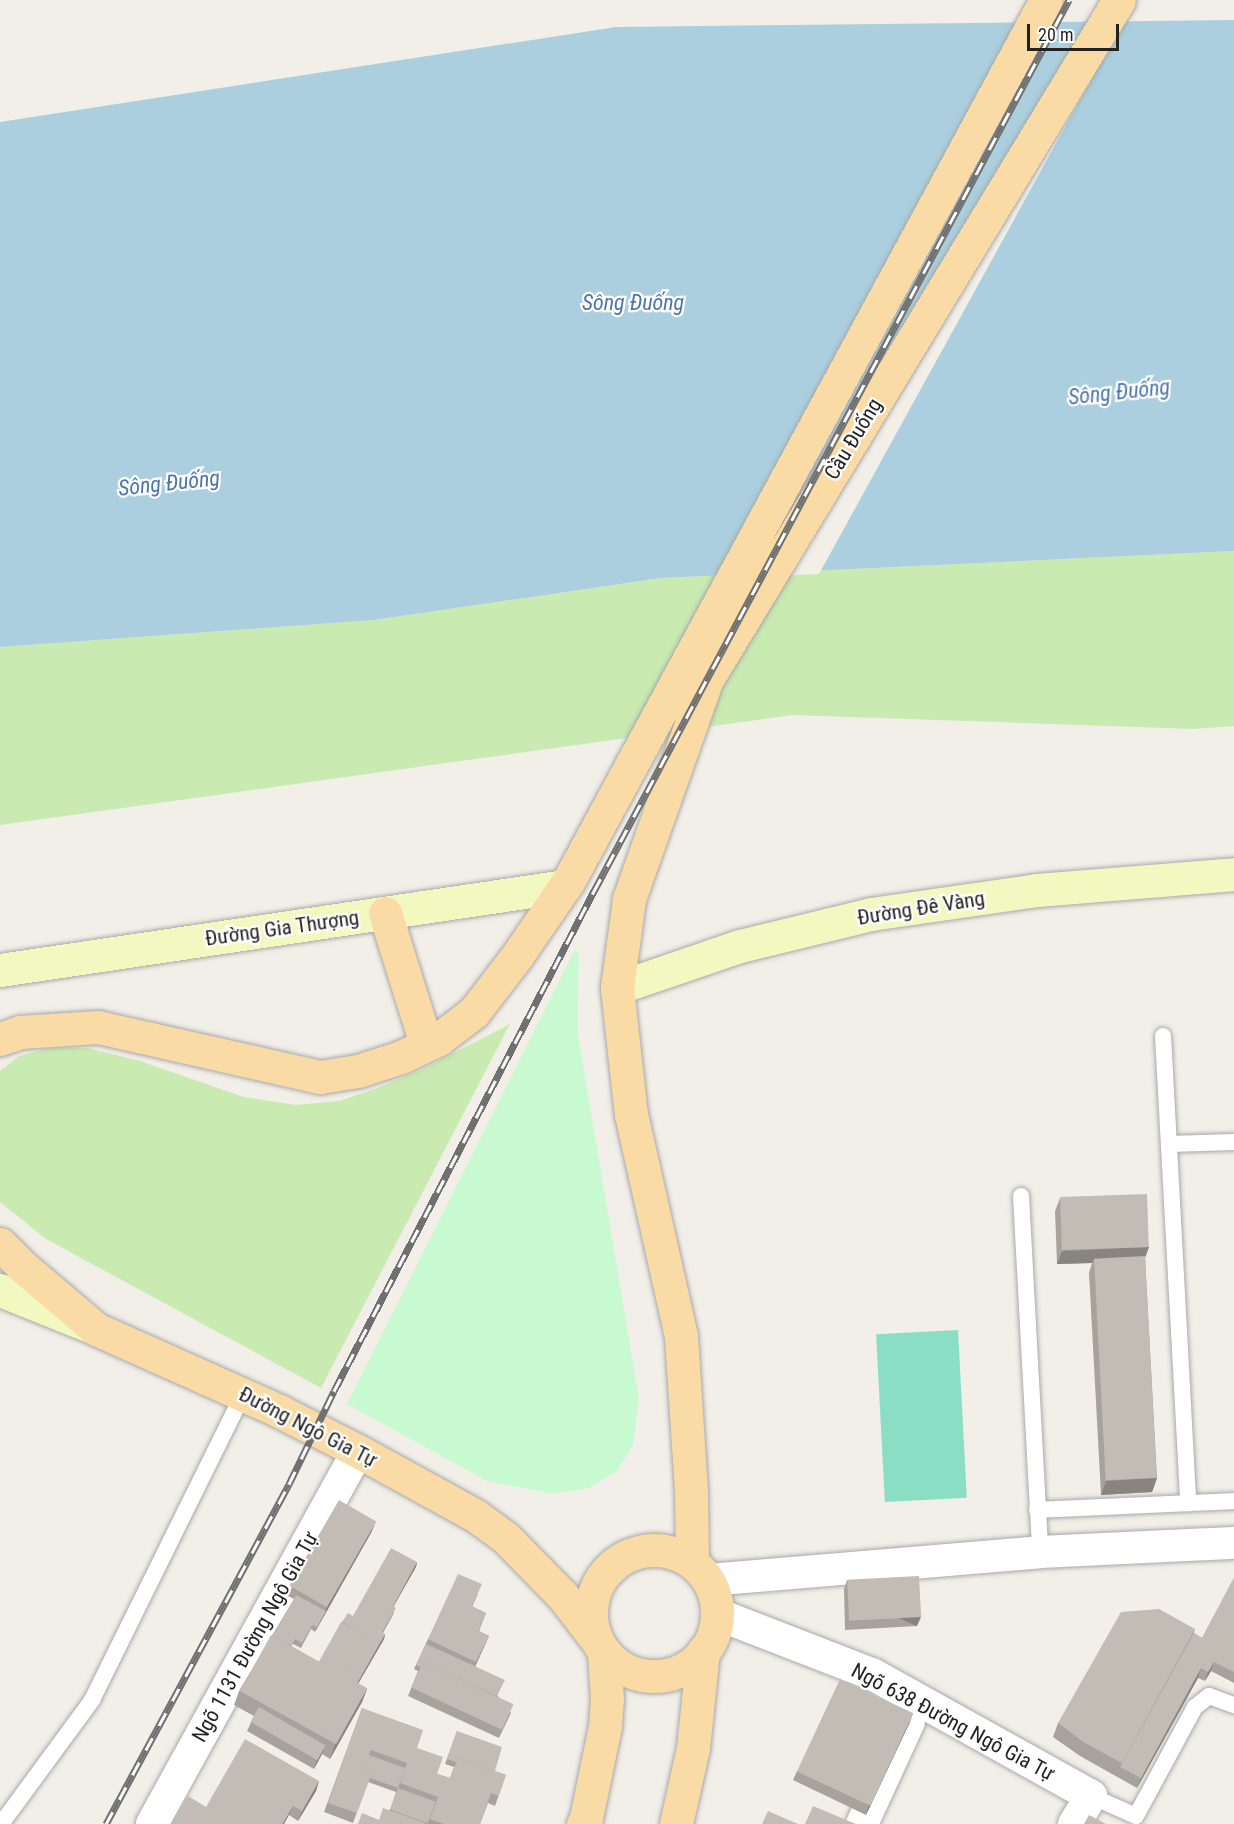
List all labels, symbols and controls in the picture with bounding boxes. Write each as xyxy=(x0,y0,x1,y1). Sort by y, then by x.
scale bar xyxy=(1030,12,1122,50)
text: 20 m xyxy=(1038,24,1073,45)
water label: Sông Đuống xyxy=(582,290,684,316)
water label: Sông Đuống xyxy=(1067,374,1171,410)
street label: Cầu Đuống xyxy=(819,394,887,484)
water label: Sông Đuống xyxy=(117,465,221,501)
street label: Đường Đê Vàng xyxy=(856,885,986,931)
street label: Đường Gia Thượng xyxy=(203,905,361,951)
street label: Đường Ngô Gia Tự xyxy=(235,1381,381,1473)
street label: Ngõ 1131 Đường Ngô Gia Tự xyxy=(187,1527,323,1747)
street label: Ngõ 638 Đường Ngô Gia Tự xyxy=(847,1658,1059,1786)

